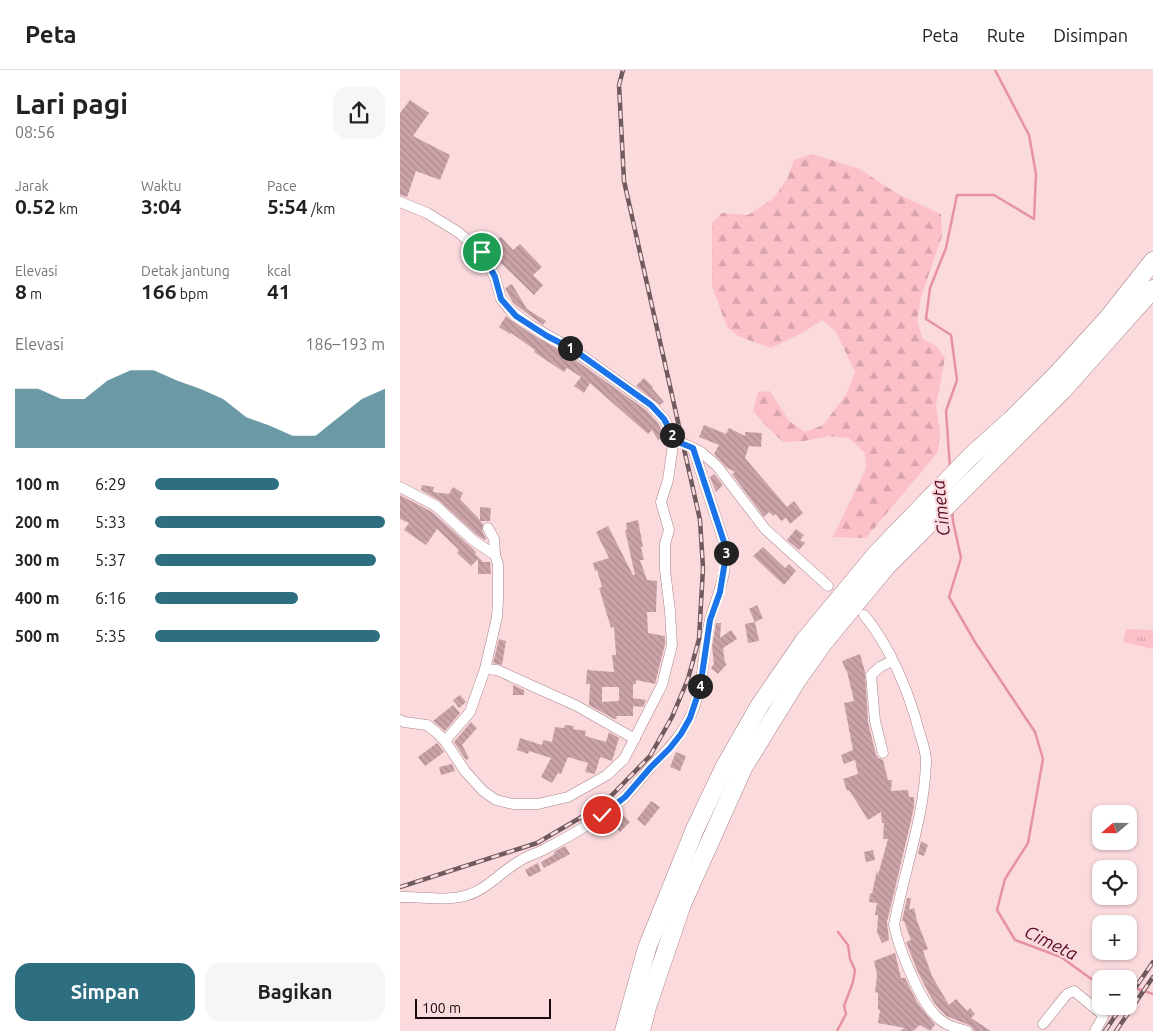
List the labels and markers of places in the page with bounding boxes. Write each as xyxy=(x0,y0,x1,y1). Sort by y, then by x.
pin xyxy=(461,231,503,273)
pin: 1 xyxy=(558,336,582,360)
pin: 2 xyxy=(660,422,684,448)
pin: 3 xyxy=(714,540,738,566)
pin: 4 xyxy=(688,674,712,698)
pin xyxy=(581,794,623,836)

